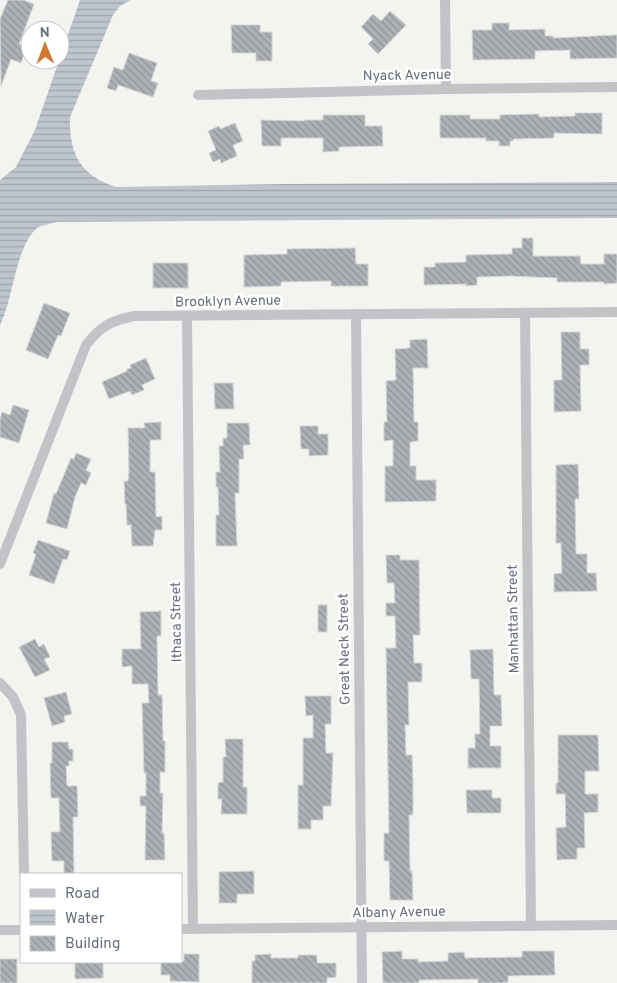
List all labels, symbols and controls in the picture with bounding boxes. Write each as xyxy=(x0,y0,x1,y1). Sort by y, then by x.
north arrow xyxy=(20,20,70,70)
text: N xyxy=(40,25,50,42)
street label: Nyack Avenue xyxy=(363,67,451,85)
street label: Brooklyn Avenue xyxy=(175,293,281,311)
street label: Manhattan Street xyxy=(505,564,523,674)
street label: Ithaca Street xyxy=(168,582,186,662)
street label: Great Neck Street xyxy=(336,593,354,705)
legend xyxy=(20,873,182,963)
text: Road xyxy=(65,885,100,904)
street label: Albany Avenue xyxy=(352,904,446,922)
text: Water xyxy=(65,910,105,929)
text: Building xyxy=(65,935,120,954)

